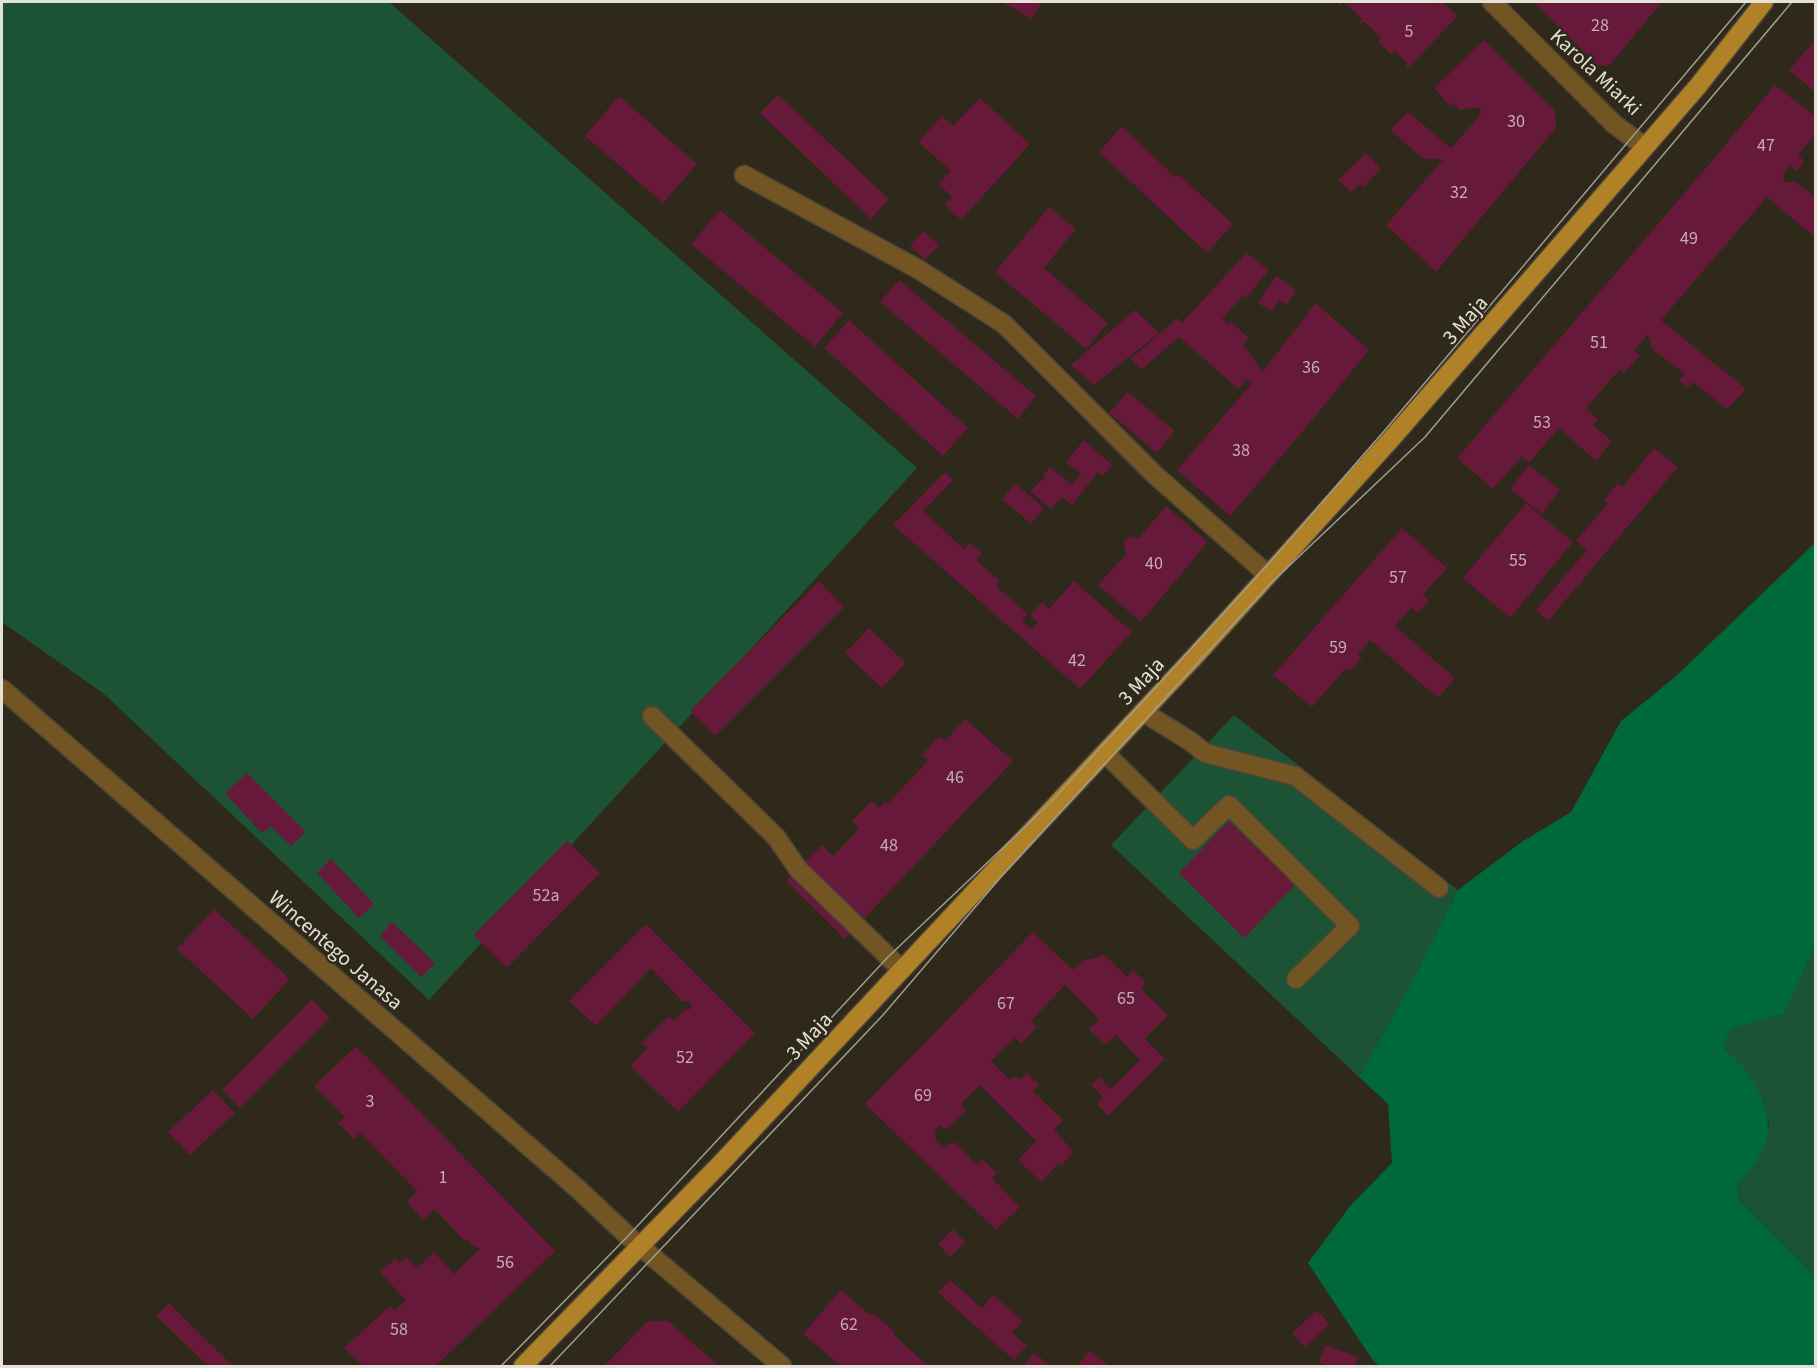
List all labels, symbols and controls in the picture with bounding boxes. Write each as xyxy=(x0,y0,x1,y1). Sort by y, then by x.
house number: 28 xyxy=(1591,13,1609,38)
house number: 5 xyxy=(1405,19,1414,44)
street label: Karola Miarki xyxy=(1544,22,1648,122)
house number: 30 xyxy=(1507,109,1525,134)
house number: 47 xyxy=(1757,133,1775,158)
house number: 32 xyxy=(1450,180,1468,205)
house number: 49 xyxy=(1680,226,1698,251)
street label: 3 Maja xyxy=(1435,289,1495,351)
house number: 51 xyxy=(1590,330,1608,355)
house number: 36 xyxy=(1302,355,1320,380)
house number: 53 xyxy=(1533,410,1551,435)
house number: 38 xyxy=(1232,438,1250,463)
house number: 55 xyxy=(1509,548,1527,573)
house number: 40 xyxy=(1145,551,1163,576)
house number: 57 xyxy=(1389,565,1407,590)
house number: 59 xyxy=(1329,635,1347,660)
house number: 42 xyxy=(1068,648,1086,673)
street label: 3 Maja xyxy=(1111,650,1171,712)
house number: 46 xyxy=(946,765,964,790)
house number: 48 xyxy=(880,833,898,858)
street label: Wincentego Janasa xyxy=(262,883,410,1017)
house number: 52a xyxy=(533,883,559,908)
house number: 65 xyxy=(1117,986,1135,1011)
house number: 67 xyxy=(997,991,1015,1016)
street label: 3 Maja xyxy=(779,1005,839,1067)
house number: 52 xyxy=(676,1045,694,1070)
house number: 69 xyxy=(914,1083,932,1108)
house number: 3 xyxy=(366,1089,375,1114)
house number: 1 xyxy=(439,1165,447,1190)
house number: 56 xyxy=(496,1250,514,1275)
house number: 62 xyxy=(840,1312,858,1337)
house number: 58 xyxy=(390,1317,408,1342)

